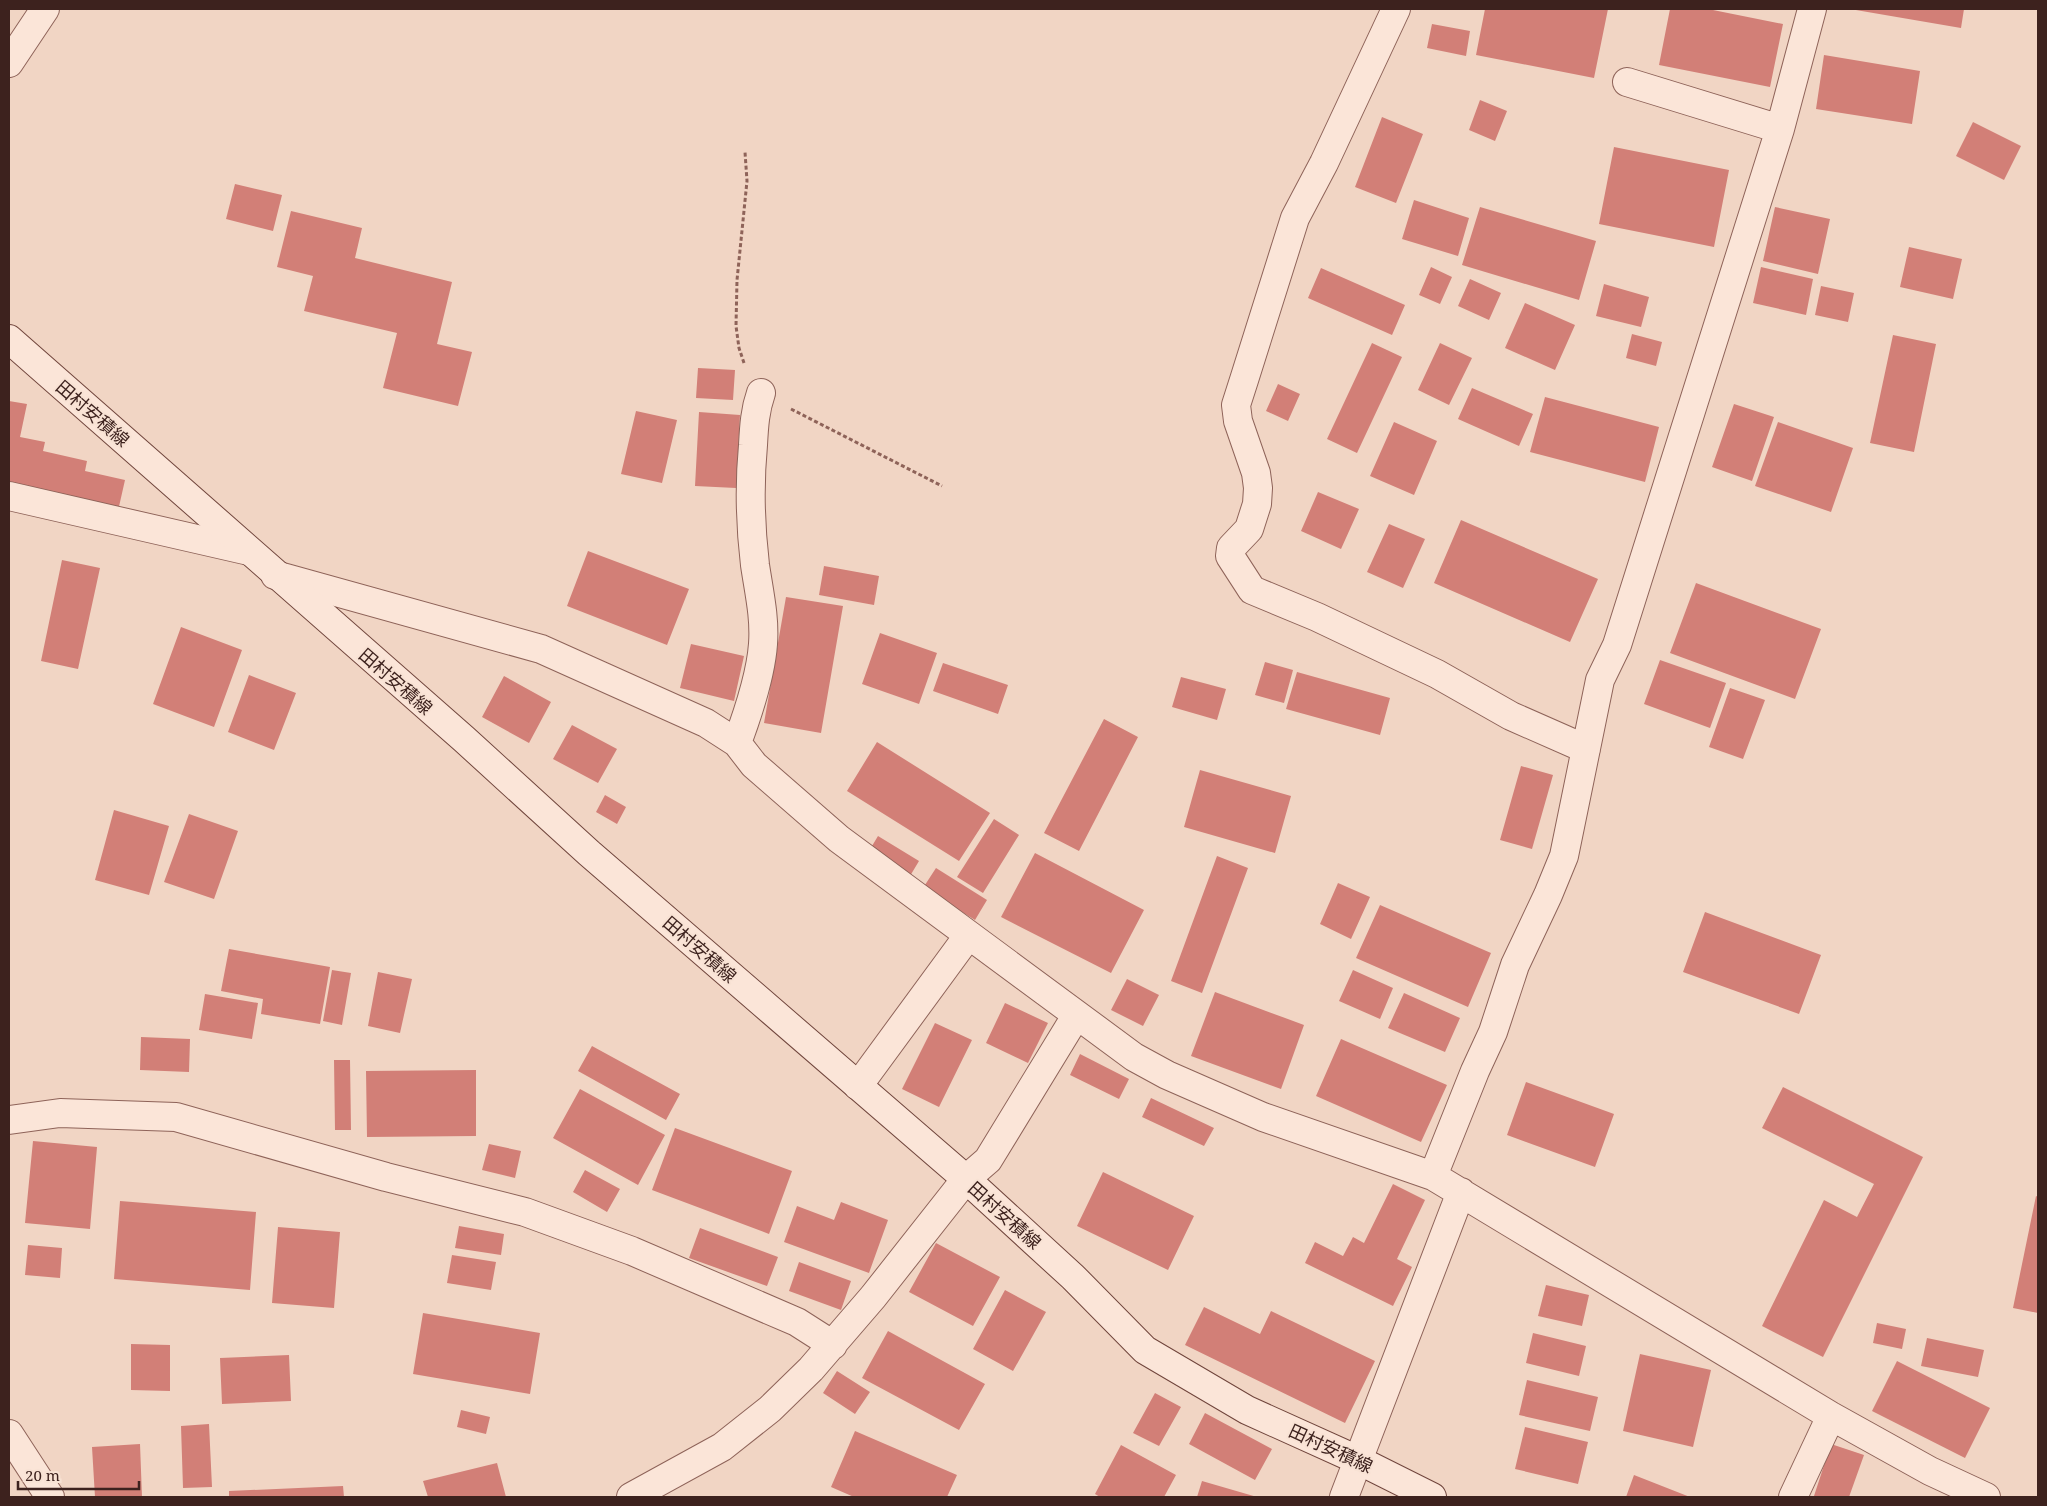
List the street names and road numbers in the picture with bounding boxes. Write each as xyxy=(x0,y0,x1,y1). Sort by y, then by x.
street label: 田村安積線 xyxy=(51,374,135,452)
street label: 田村安積線 xyxy=(354,642,438,720)
street label: 田村安積線 xyxy=(658,910,742,988)
street label: 田村安積線 xyxy=(964,1176,1046,1254)
street label: 田村安積線 xyxy=(1285,1418,1377,1478)

